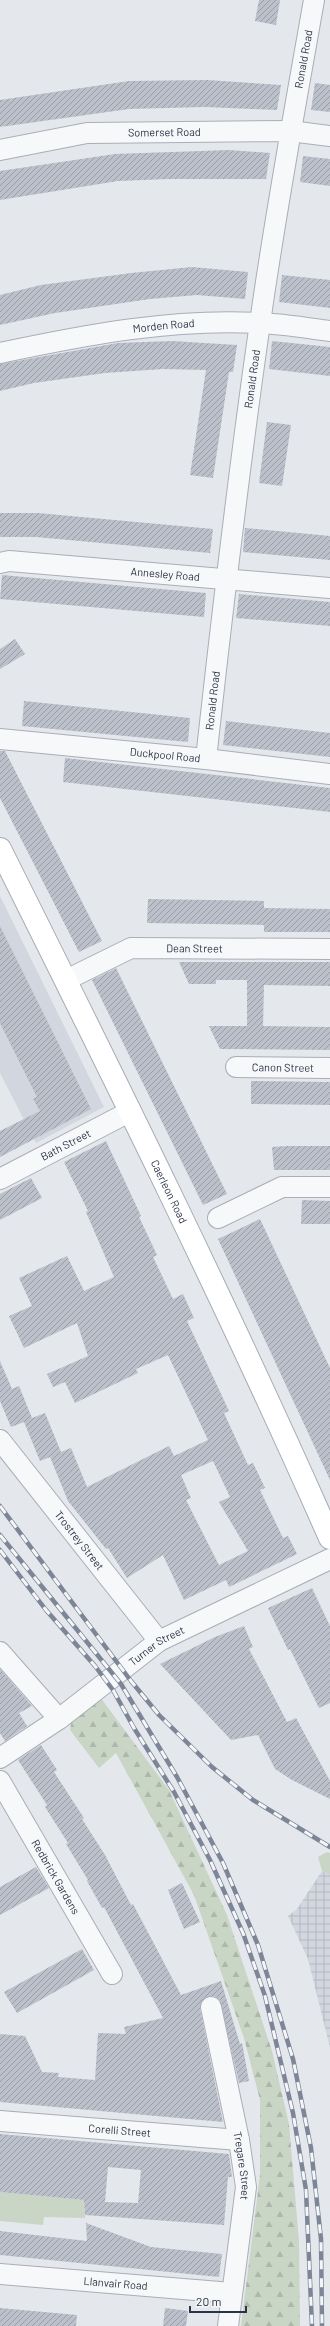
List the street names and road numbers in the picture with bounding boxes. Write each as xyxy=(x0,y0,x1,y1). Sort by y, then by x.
street label: Ronald Road xyxy=(291,29,315,89)
street label: Somerset Road xyxy=(128,125,201,139)
street label: Morden Road xyxy=(132,316,195,335)
street label: Ronald Road xyxy=(241,348,262,409)
street label: Annesley Road xyxy=(130,564,200,583)
street label: Ronald Road xyxy=(202,670,222,731)
street label: Duckpool Road xyxy=(129,745,201,764)
street label: Dean Street xyxy=(166,941,223,954)
street label: Canon Street xyxy=(252,1060,314,1074)
street label: Bath Street xyxy=(38,1126,93,1163)
street label: Caerleon Road xyxy=(149,1157,190,1225)
street label: Trostrey Street xyxy=(52,1508,107,1572)
street label: Turner Street xyxy=(126,1623,186,1668)
street label: Redbrick Gardens xyxy=(29,1837,83,1916)
street label: Corelli Street xyxy=(88,2121,151,2139)
street label: Tregare Street xyxy=(231,2130,253,2201)
street label: Llanvair Road xyxy=(83,2274,148,2292)

